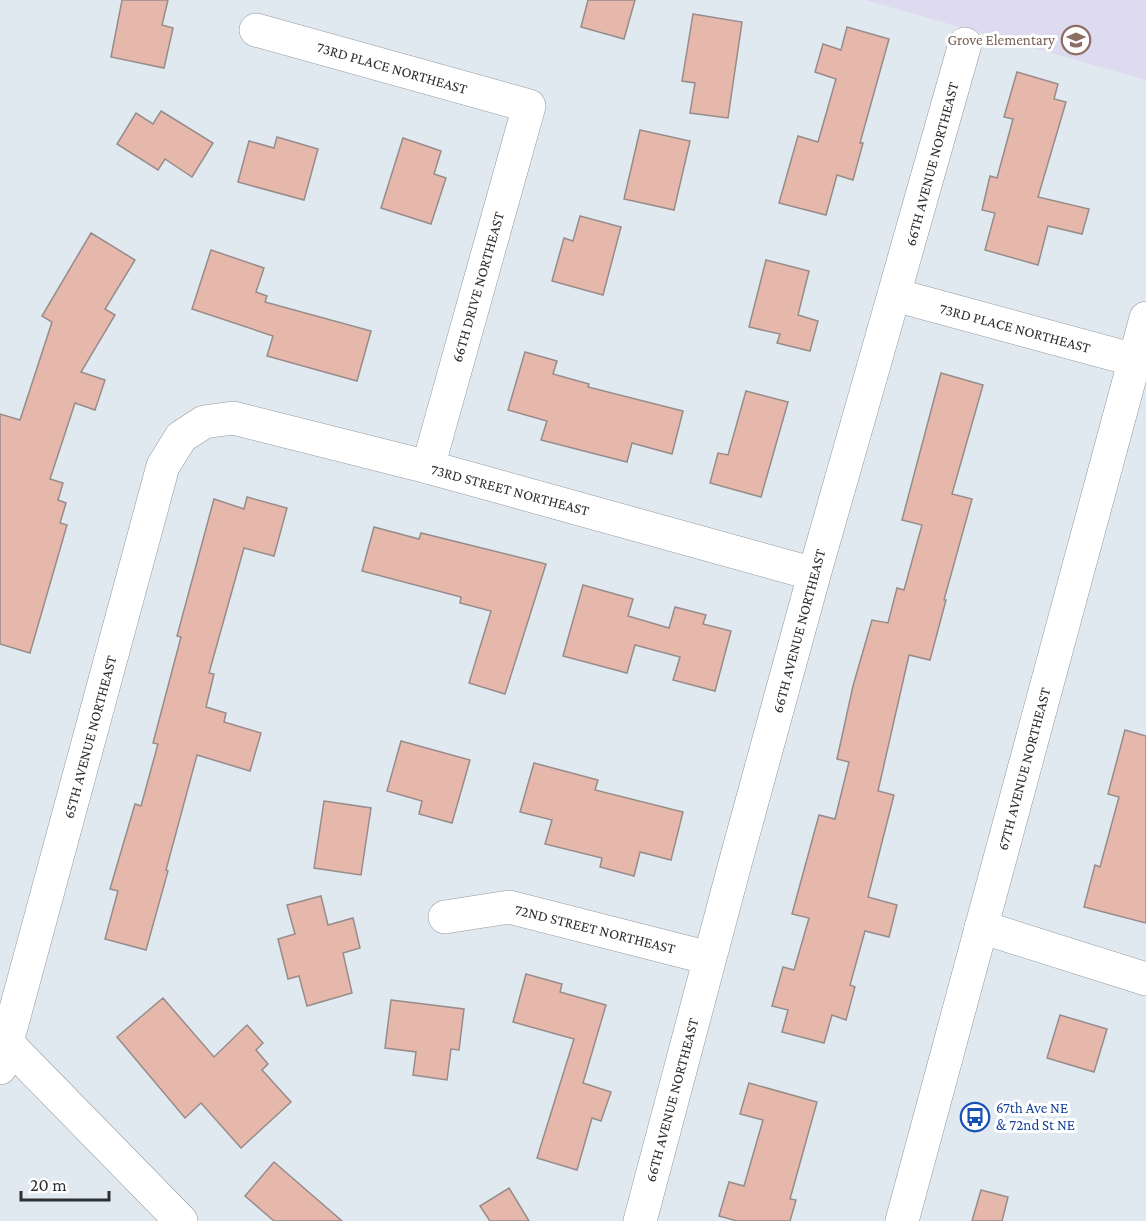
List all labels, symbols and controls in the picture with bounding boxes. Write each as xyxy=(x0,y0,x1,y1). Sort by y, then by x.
school or university icon: Grove Elementary xyxy=(1060,24,1092,56)
place label: Grove Elementary xyxy=(947,32,1055,49)
street label: 73RD PLACE NORTHEAST xyxy=(315,39,469,97)
street label: 66TH AVENUE NORTHEAST xyxy=(902,80,962,248)
street label: 66TH DRIVE NORTHEAST xyxy=(449,210,507,364)
street label: 73RD PLACE NORTHEAST xyxy=(938,300,1092,356)
street label: 73RD STREET NORTHEAST xyxy=(429,461,591,519)
street label: 66TH AVENUE NORTHEAST xyxy=(769,547,829,715)
street label: 65TH AVENUE NORTHEAST xyxy=(60,654,120,820)
street label: 67TH AVENUE NORTHEAST xyxy=(995,686,1053,852)
street label: 72ND STREET NORTHEAST xyxy=(513,901,677,957)
street label: 66TH AVENUE NORTHEAST xyxy=(642,1016,702,1184)
place label: 67th Ave NE & 72nd St NE xyxy=(996,1100,1075,1133)
bus stop icon: 67th Ave NE & 72nd St NE xyxy=(959,1101,991,1133)
scale bar xyxy=(21,1164,110,1202)
text: 20 m xyxy=(30,1175,67,1195)

